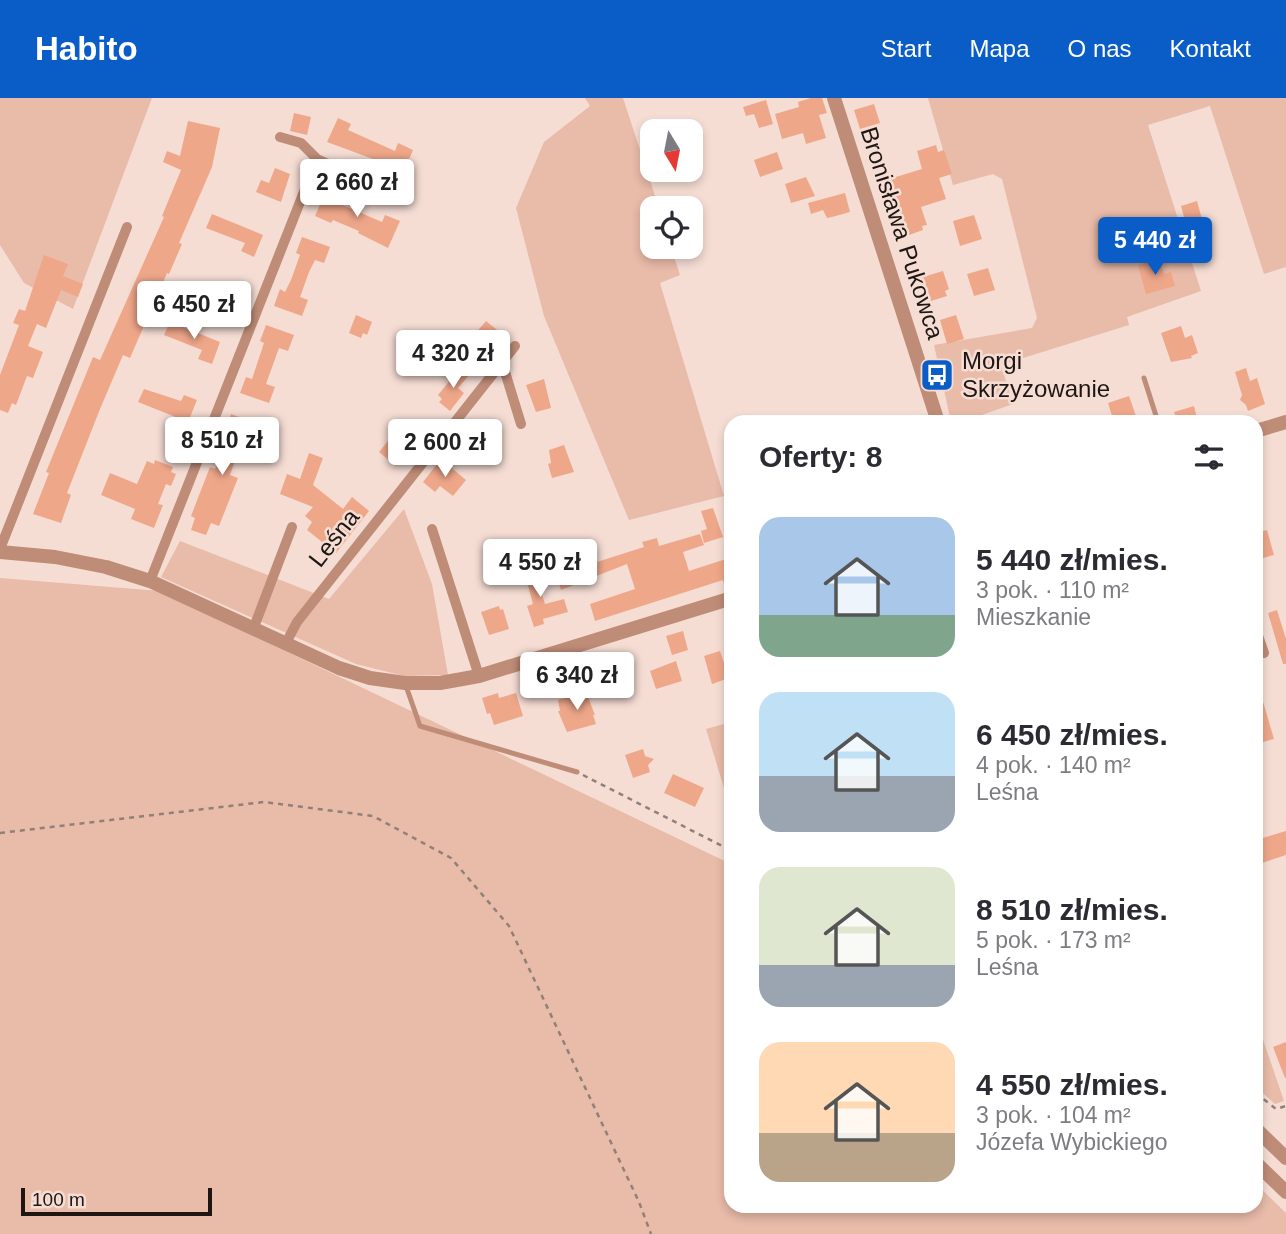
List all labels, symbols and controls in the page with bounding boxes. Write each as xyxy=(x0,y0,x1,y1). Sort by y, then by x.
text: Habito xyxy=(35,30,138,67)
text: Start xyxy=(881,35,932,62)
text: Mapa xyxy=(970,35,1030,62)
text: O nas xyxy=(1068,35,1132,62)
text: Kontakt xyxy=(1170,35,1251,62)
north arrow xyxy=(640,119,704,182)
map controls xyxy=(640,119,703,259)
street label: Bronisława Pukowca xyxy=(855,123,950,343)
pin: 2 660 zł xyxy=(285,159,429,219)
text: 2 660 zł xyxy=(316,169,398,195)
button: locate xyxy=(640,196,703,259)
pin: 5 440 zł xyxy=(1083,218,1227,277)
text: 5 440 zł xyxy=(1114,227,1196,253)
pin: 6 450 zł xyxy=(122,282,266,341)
text: 6 450 zł xyxy=(153,291,235,317)
pin: 4 320 zł xyxy=(381,330,525,390)
text: 4 320 zł xyxy=(412,340,494,366)
place label: Morgi Skrzyżowanie xyxy=(962,347,1110,402)
bus stop icon: Morgi Skrzyżowanie xyxy=(918,356,956,394)
pin: 8 510 zł xyxy=(150,418,294,477)
pin: 2 600 zł xyxy=(373,420,517,479)
text: 8 510 zł xyxy=(181,427,263,453)
text: 2 600 zł xyxy=(404,429,486,455)
icon: filters xyxy=(1190,438,1228,476)
text: Oferty: 8 xyxy=(759,440,882,473)
street label: Leśna xyxy=(303,503,365,572)
pin: 4 550 zł xyxy=(468,540,612,599)
text: 5 440 zł/mies. xyxy=(976,543,1168,576)
icon: home xyxy=(815,545,899,629)
text: 4 550 zł xyxy=(499,549,581,575)
text: 3 pok. · 110 m² xyxy=(976,577,1129,603)
text: Mieszkanie xyxy=(976,604,1091,630)
pin: 6 340 zł xyxy=(505,652,649,712)
text: 6 340 zł xyxy=(536,662,618,688)
text: 6 450 zł/mies. xyxy=(976,718,1168,751)
icon: home xyxy=(815,720,899,804)
text: 4 pok. · 140 m² xyxy=(976,752,1131,778)
text: Leśna xyxy=(976,779,1039,805)
text: 8 510 zł/mies. xyxy=(976,893,1168,926)
icon: home xyxy=(815,895,899,979)
text: 5 pok. · 173 m² xyxy=(976,927,1131,953)
text: Leśna xyxy=(976,954,1039,980)
text: 4 550 zł/mies. xyxy=(976,1068,1168,1101)
icon: home xyxy=(815,1070,899,1154)
text: 3 pok. · 104 m² xyxy=(976,1102,1131,1128)
text: Józefa Wybickiego xyxy=(976,1129,1168,1155)
scale bar xyxy=(21,1185,212,1217)
text: 100 m xyxy=(32,1189,85,1210)

